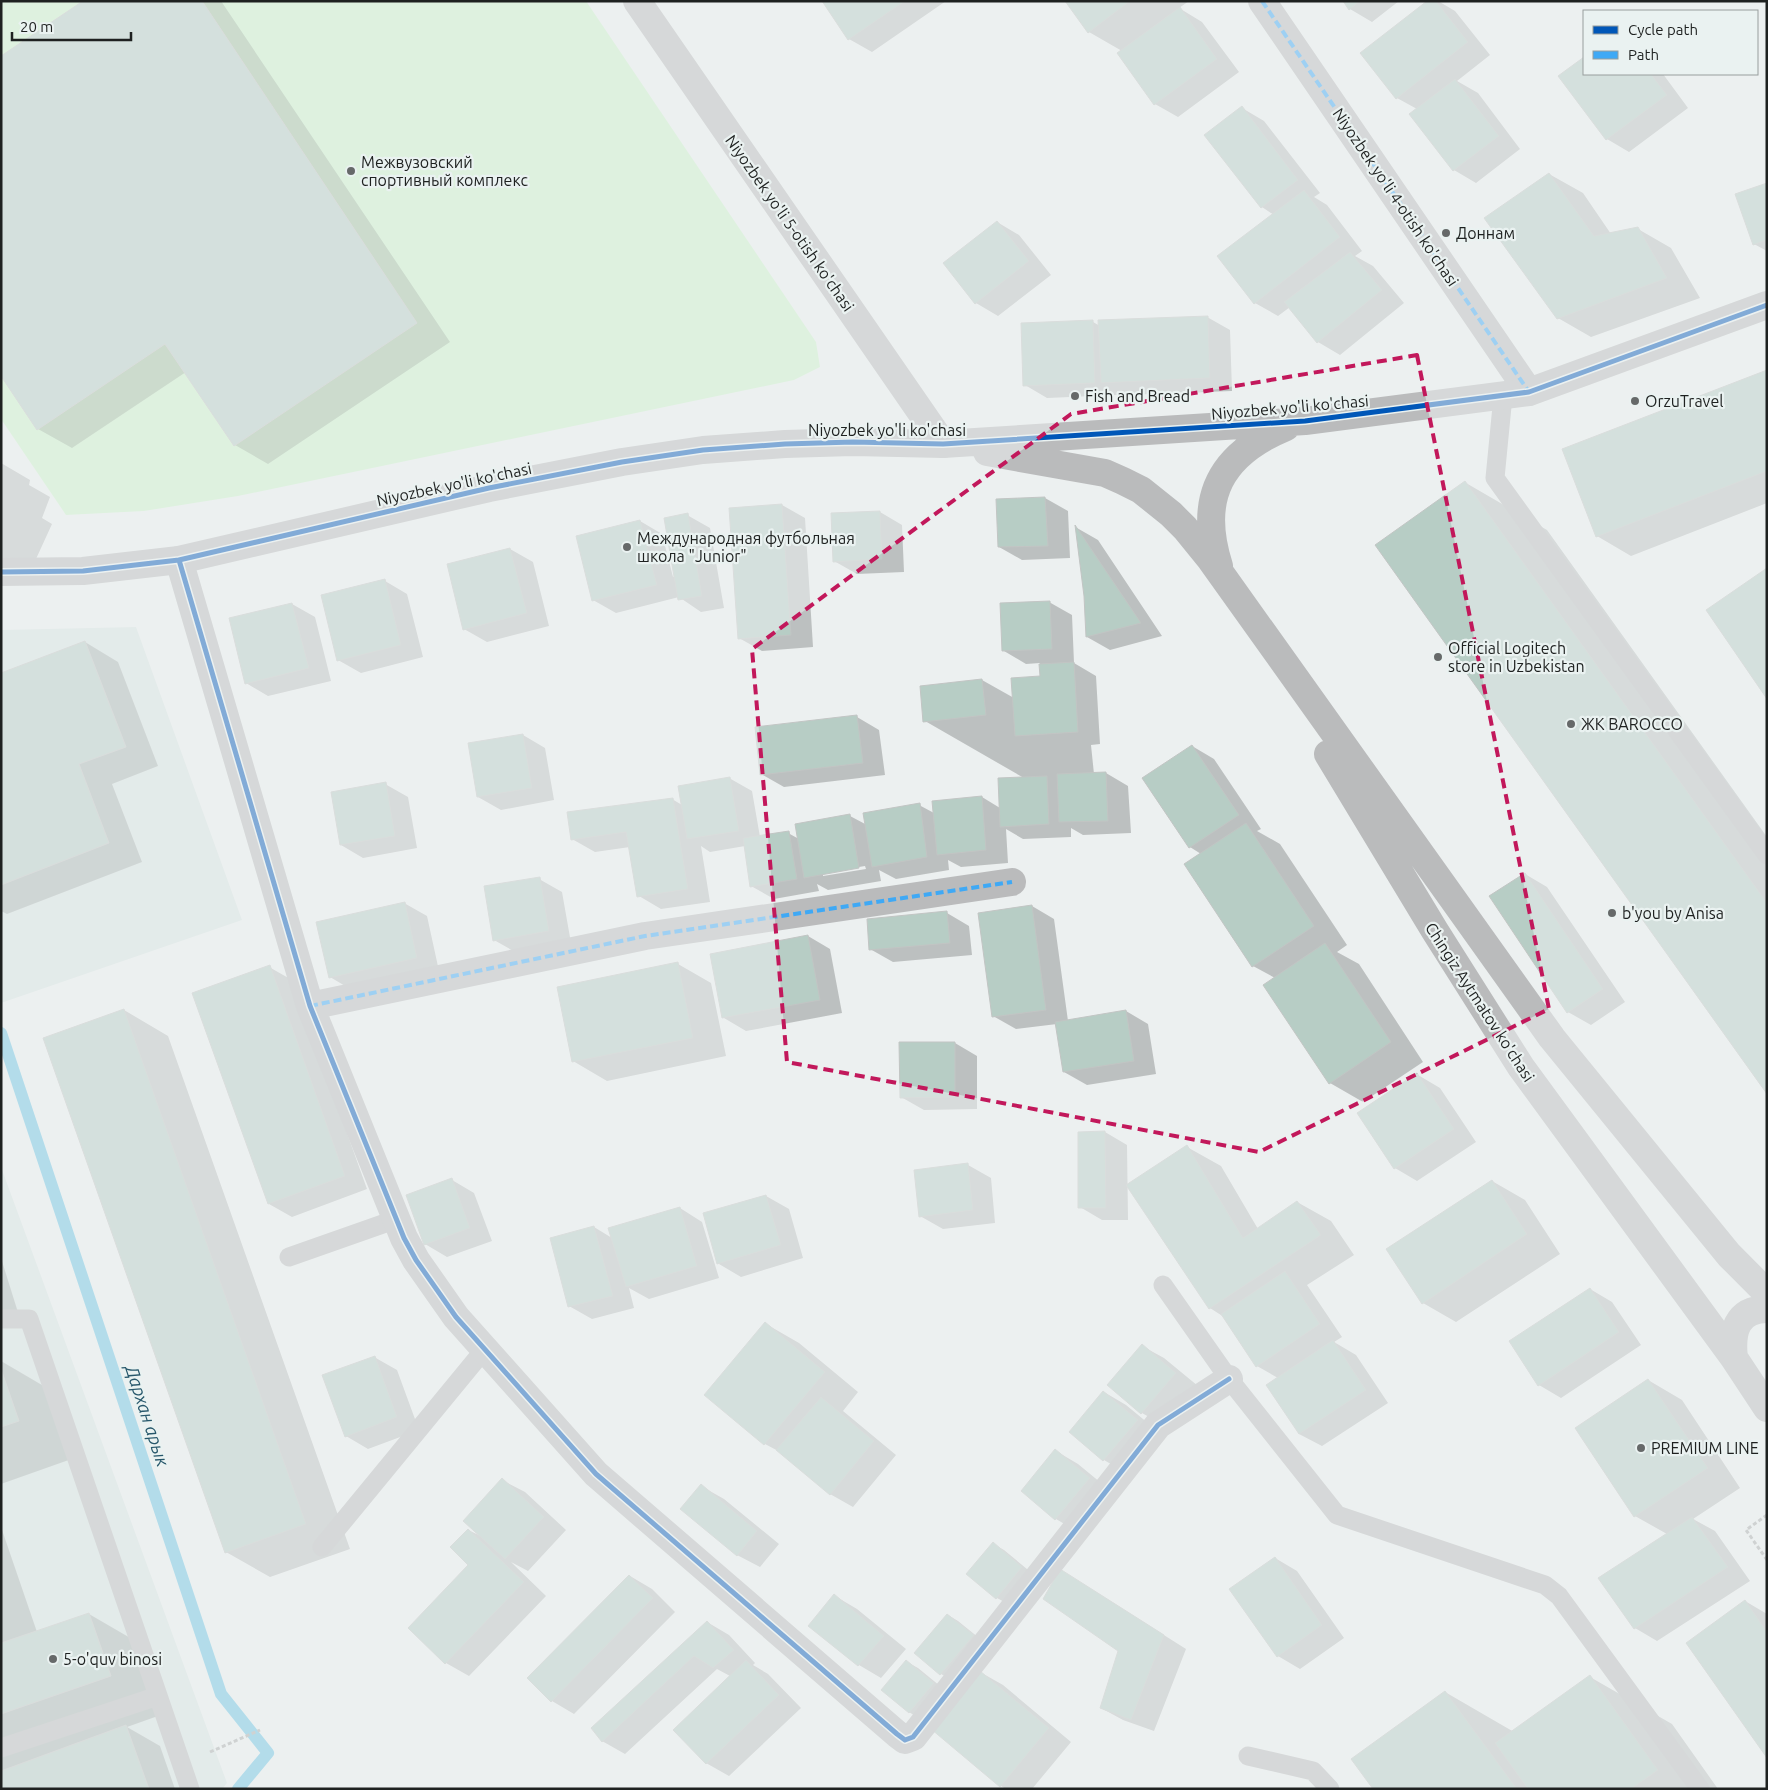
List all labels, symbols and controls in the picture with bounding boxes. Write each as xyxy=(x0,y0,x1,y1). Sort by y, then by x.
scale bar xyxy=(12,10,131,42)
legend xyxy=(1583,10,1758,75)
text: 20 m xyxy=(20,18,53,35)
text: Cycle path xyxy=(1628,21,1698,38)
text: Path xyxy=(1628,46,1659,63)
street label: Niyozbek yo'li 4-otish ko'chasi xyxy=(1330,105,1462,289)
street label: Niyozbek yo'li 5-otish ko'chasi xyxy=(722,131,858,315)
place label: Межвузовский спортивный комплекс xyxy=(361,153,528,189)
marker: Межвузовский спортивный комплекс xyxy=(345,165,357,177)
place label: Доннам xyxy=(1456,224,1515,242)
marker: Доннам xyxy=(1440,227,1452,239)
place label: Fish and Bread xyxy=(1085,387,1190,405)
marker: Fish and Bread xyxy=(1069,390,1081,402)
street label: Niyozbek yo'li ko'chasi xyxy=(1210,391,1370,423)
place label: OrzuTravel xyxy=(1645,392,1723,410)
marker: OrzuTravel xyxy=(1629,395,1641,407)
street label: Niyozbek yo'li ko'chasi xyxy=(808,421,966,439)
street label: Niyozbek yo'li ko'chasi xyxy=(375,459,533,509)
place label: Международная футбольная школа "Junior" xyxy=(637,529,855,565)
marker: Международная футбольная школа "Junior" xyxy=(621,541,633,553)
place label: Official Logitech store in Uzbekistan xyxy=(1448,639,1585,675)
marker: Official Logitech store in Uzbekistan xyxy=(1432,651,1444,663)
place label: ЖК BAROCCO xyxy=(1581,715,1683,733)
marker: ЖК BAROCCO xyxy=(1565,718,1577,730)
place label: b'you by Anisa xyxy=(1622,904,1724,922)
marker: b'you by Anisa xyxy=(1606,907,1618,919)
street label: Chingiz Aytmatov ko'chasi xyxy=(1422,919,1538,1085)
water label: Дархан арык xyxy=(122,1361,174,1470)
place label: PREMIUM LINE xyxy=(1651,1439,1759,1457)
marker: PREMIUM LINE xyxy=(1635,1442,1647,1454)
place label: 5-o'quv binosi xyxy=(63,1650,162,1668)
marker: 5-o'quv binosi xyxy=(47,1653,59,1665)

